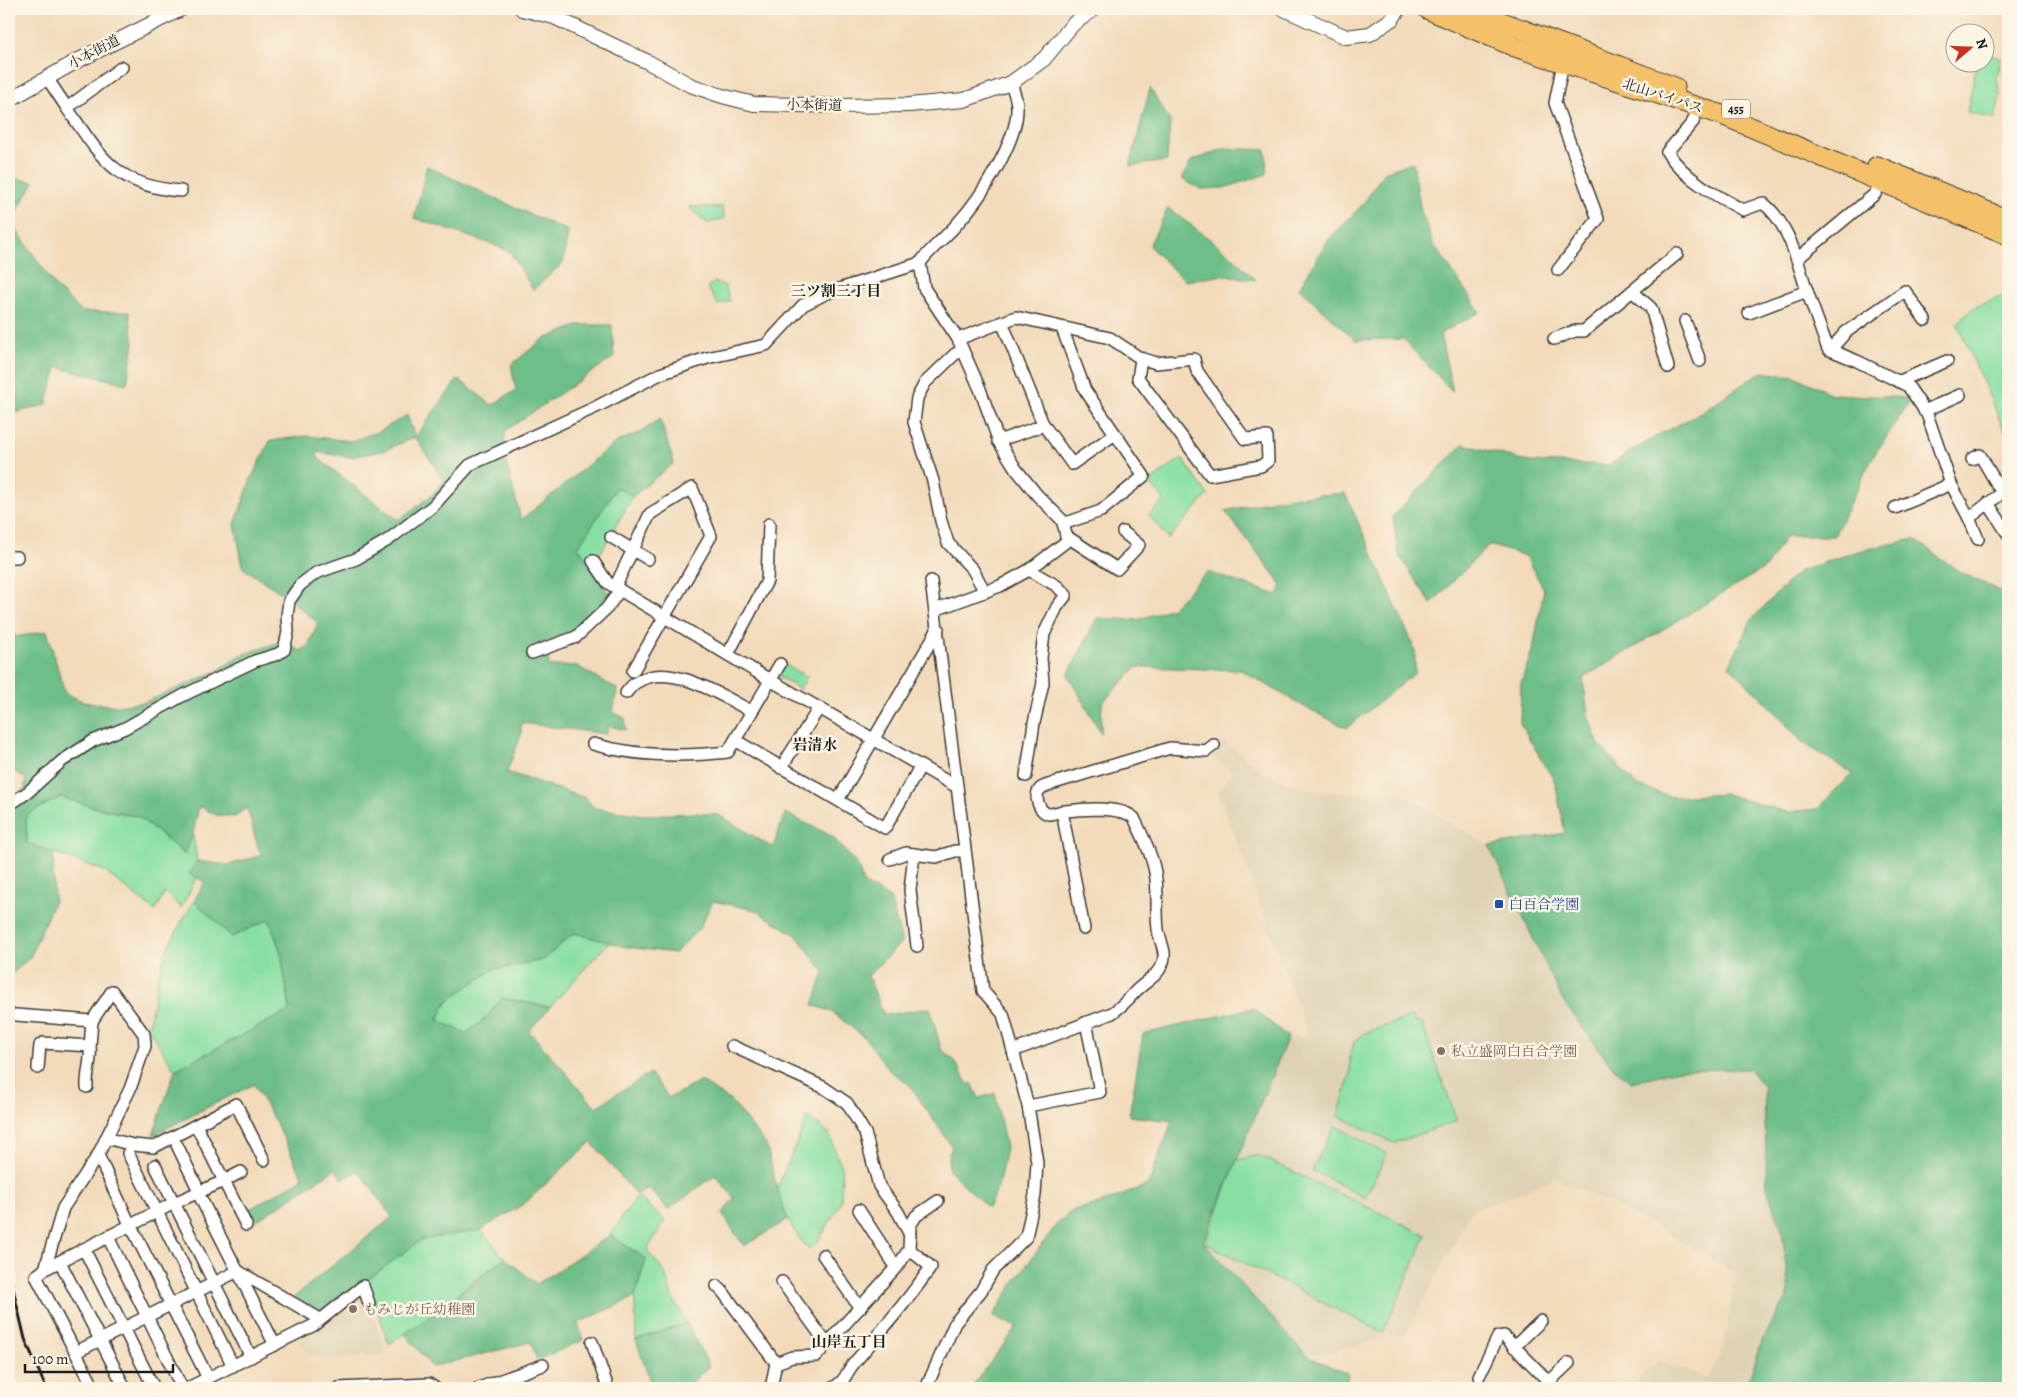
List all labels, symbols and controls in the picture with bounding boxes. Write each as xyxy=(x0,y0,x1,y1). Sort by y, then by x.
north arrow xyxy=(1944,22,1994,72)
street label: 小本街道 xyxy=(65,30,123,74)
text: N xyxy=(1971,36,1992,52)
street label: 北山バイパス xyxy=(1620,74,1706,118)
street label: 小本街道 xyxy=(786,95,842,115)
road number: 455 xyxy=(1722,100,1750,118)
district label: 三ツ割三丁目 xyxy=(791,281,881,301)
district label: 岩清水 xyxy=(792,735,838,755)
place label: 白百合学園 xyxy=(1509,895,1579,914)
marker: 白百合学園 xyxy=(1493,898,1505,910)
place label: 私立盛岡白百合学園 xyxy=(1451,1042,1577,1061)
marker: 私立盛岡白百合学園 xyxy=(1435,1045,1447,1057)
place label: もみじが丘幼稚園 xyxy=(363,1300,475,1319)
marker: もみじが丘幼稚園 xyxy=(347,1303,359,1315)
district label: 山岸五丁目 xyxy=(811,1332,887,1352)
scale bar xyxy=(25,1342,172,1374)
text: 100 m xyxy=(32,1349,69,1369)

